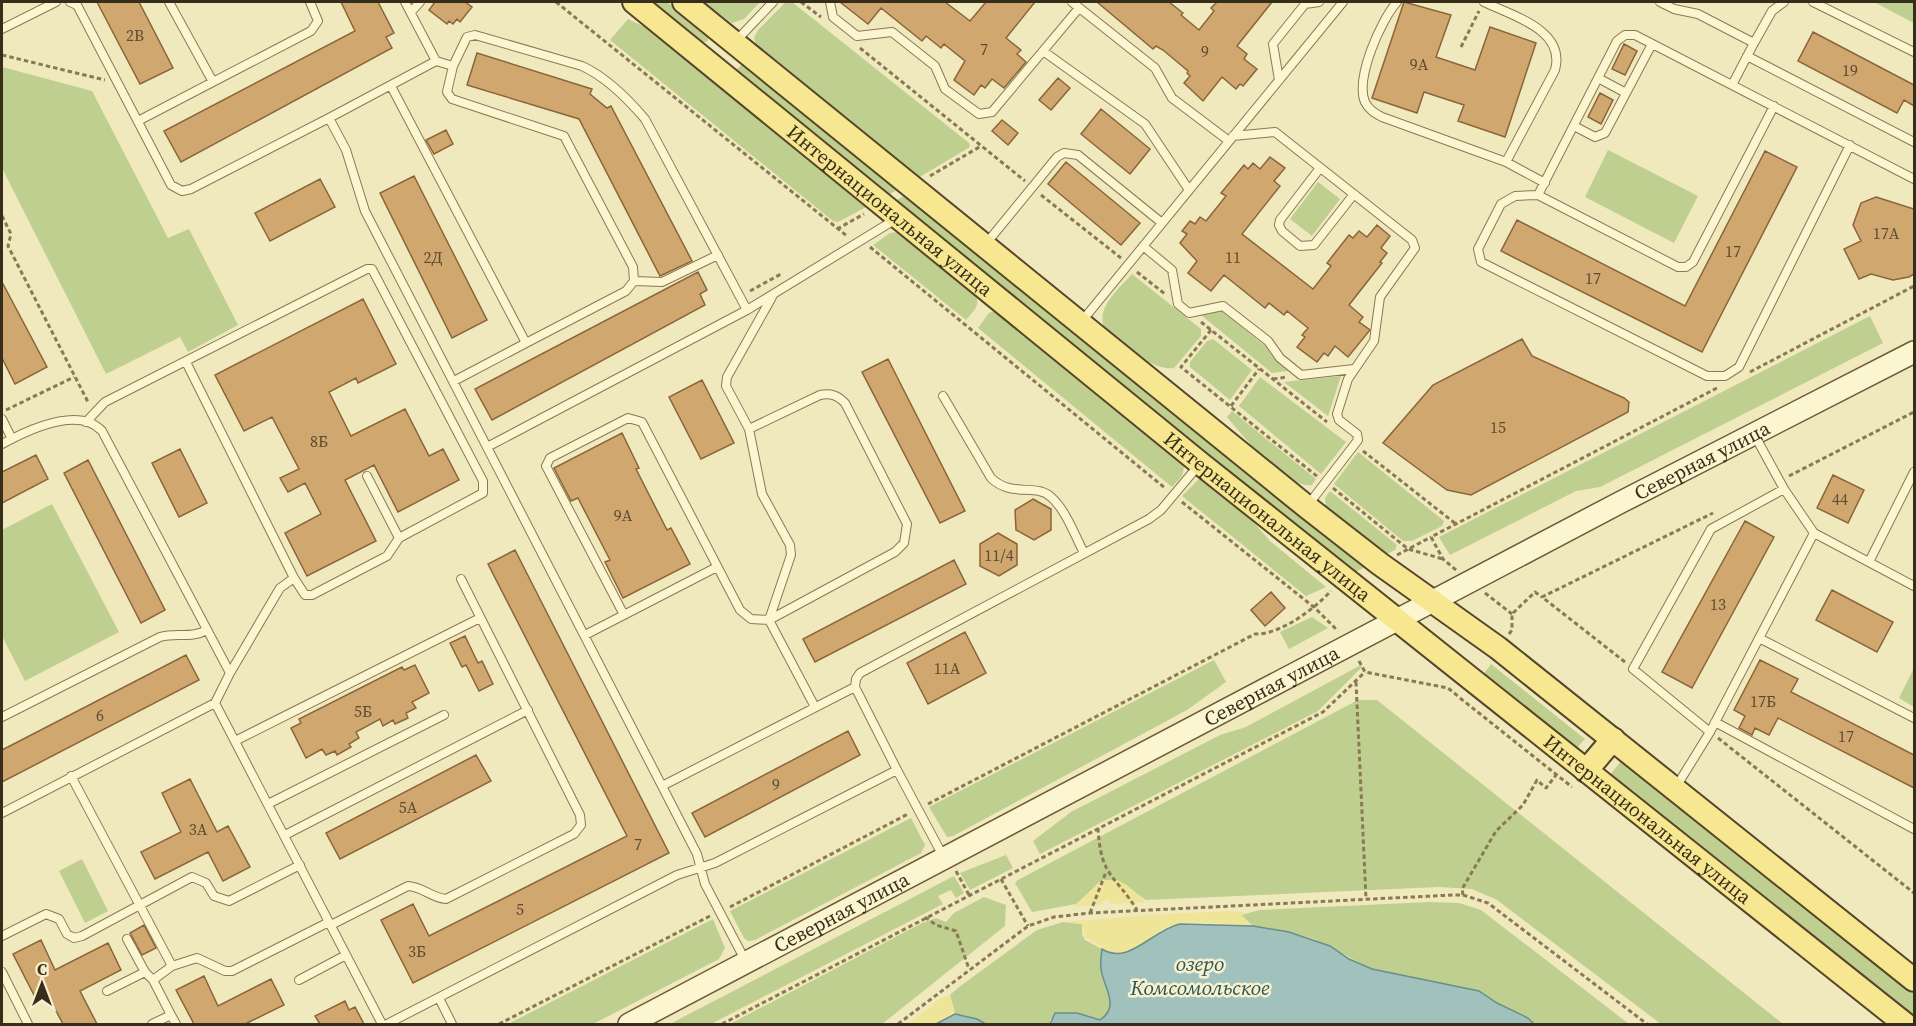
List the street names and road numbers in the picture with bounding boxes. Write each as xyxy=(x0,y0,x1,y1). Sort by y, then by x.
street label: Интернациональная улица xyxy=(781,118,1000,303)
street label: Северная улица xyxy=(1629,414,1776,507)
street label: Интернациональная улица xyxy=(1158,425,1378,609)
street label: Северная улица xyxy=(1199,638,1345,733)
street label: Интернациональная улица xyxy=(1538,728,1758,911)
street label: Северная улица xyxy=(769,865,915,959)

